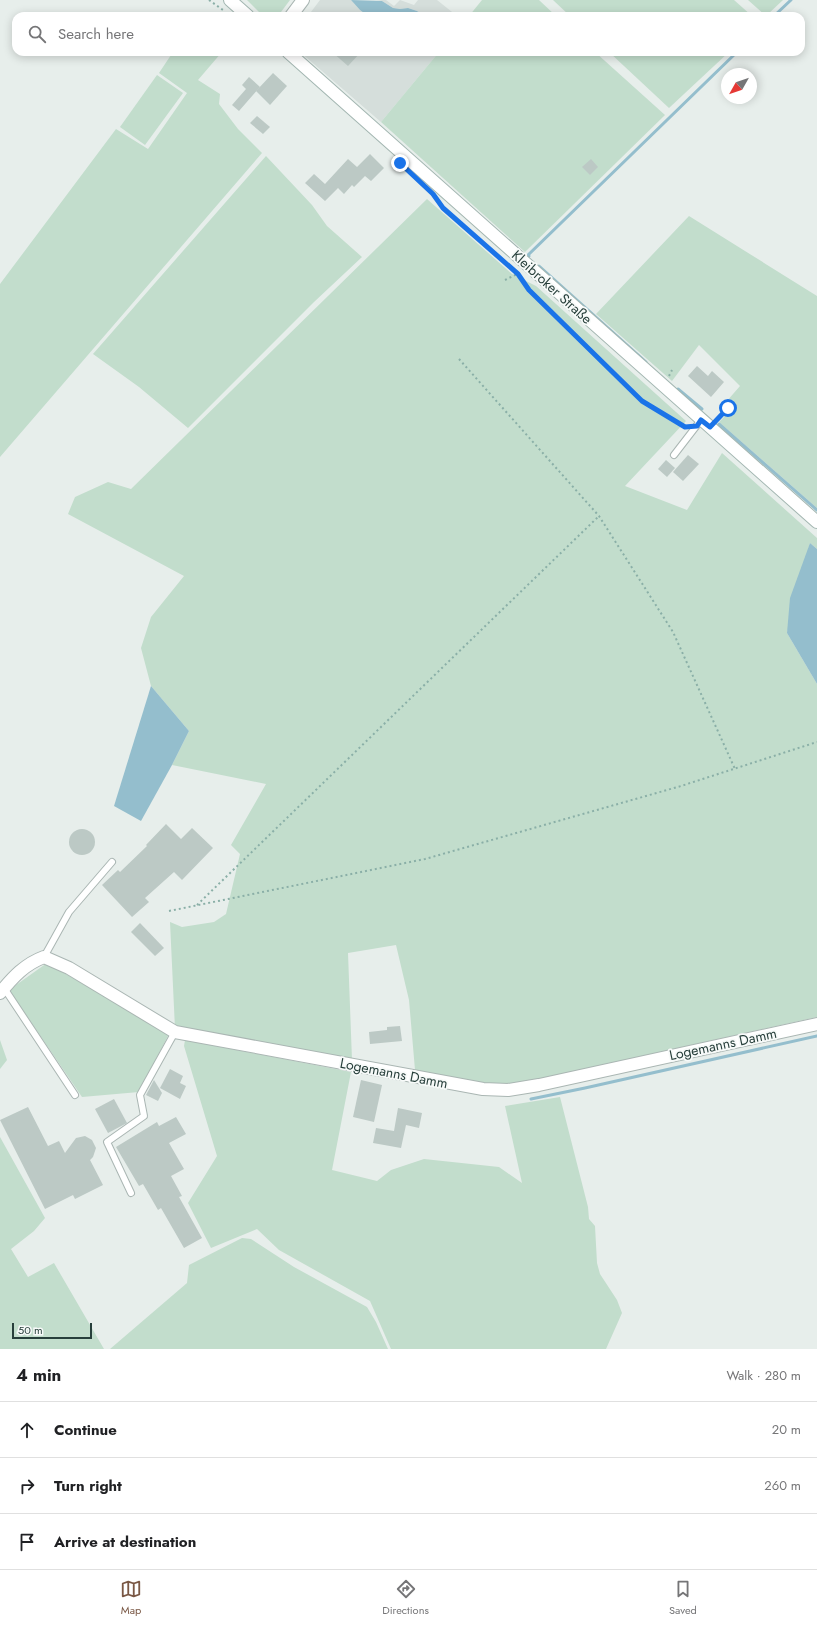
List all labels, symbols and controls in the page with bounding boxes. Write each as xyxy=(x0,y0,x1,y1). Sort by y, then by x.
search box xyxy=(12,12,805,56)
icon: search xyxy=(26,23,48,45)
text: Search here xyxy=(58,23,134,45)
north arrow xyxy=(721,68,757,104)
route end xyxy=(391,154,409,172)
street label: Kleibroker Straße xyxy=(507,245,597,329)
route start xyxy=(719,399,737,417)
street label: Logemanns Damm xyxy=(667,1023,779,1065)
street label: Logemanns Damm xyxy=(338,1053,450,1093)
scale bar xyxy=(12,1321,92,1340)
text: 50 m xyxy=(18,1322,43,1338)
text: 4 min xyxy=(16,1363,61,1387)
text: Walk · 280 m xyxy=(726,1366,801,1385)
icon: ahead xyxy=(16,1419,38,1441)
text: Continue xyxy=(54,1419,117,1441)
text: 20 m xyxy=(772,1420,801,1439)
icon: right xyxy=(16,1475,38,1497)
text: Turn right xyxy=(54,1475,122,1497)
text: 260 m xyxy=(764,1476,801,1495)
icon: arrive xyxy=(16,1531,38,1553)
text: Arrive at destination xyxy=(54,1531,196,1553)
tab: Map xyxy=(120,1578,142,1618)
tab: Directions xyxy=(382,1578,429,1618)
tab: Saved xyxy=(669,1578,697,1618)

